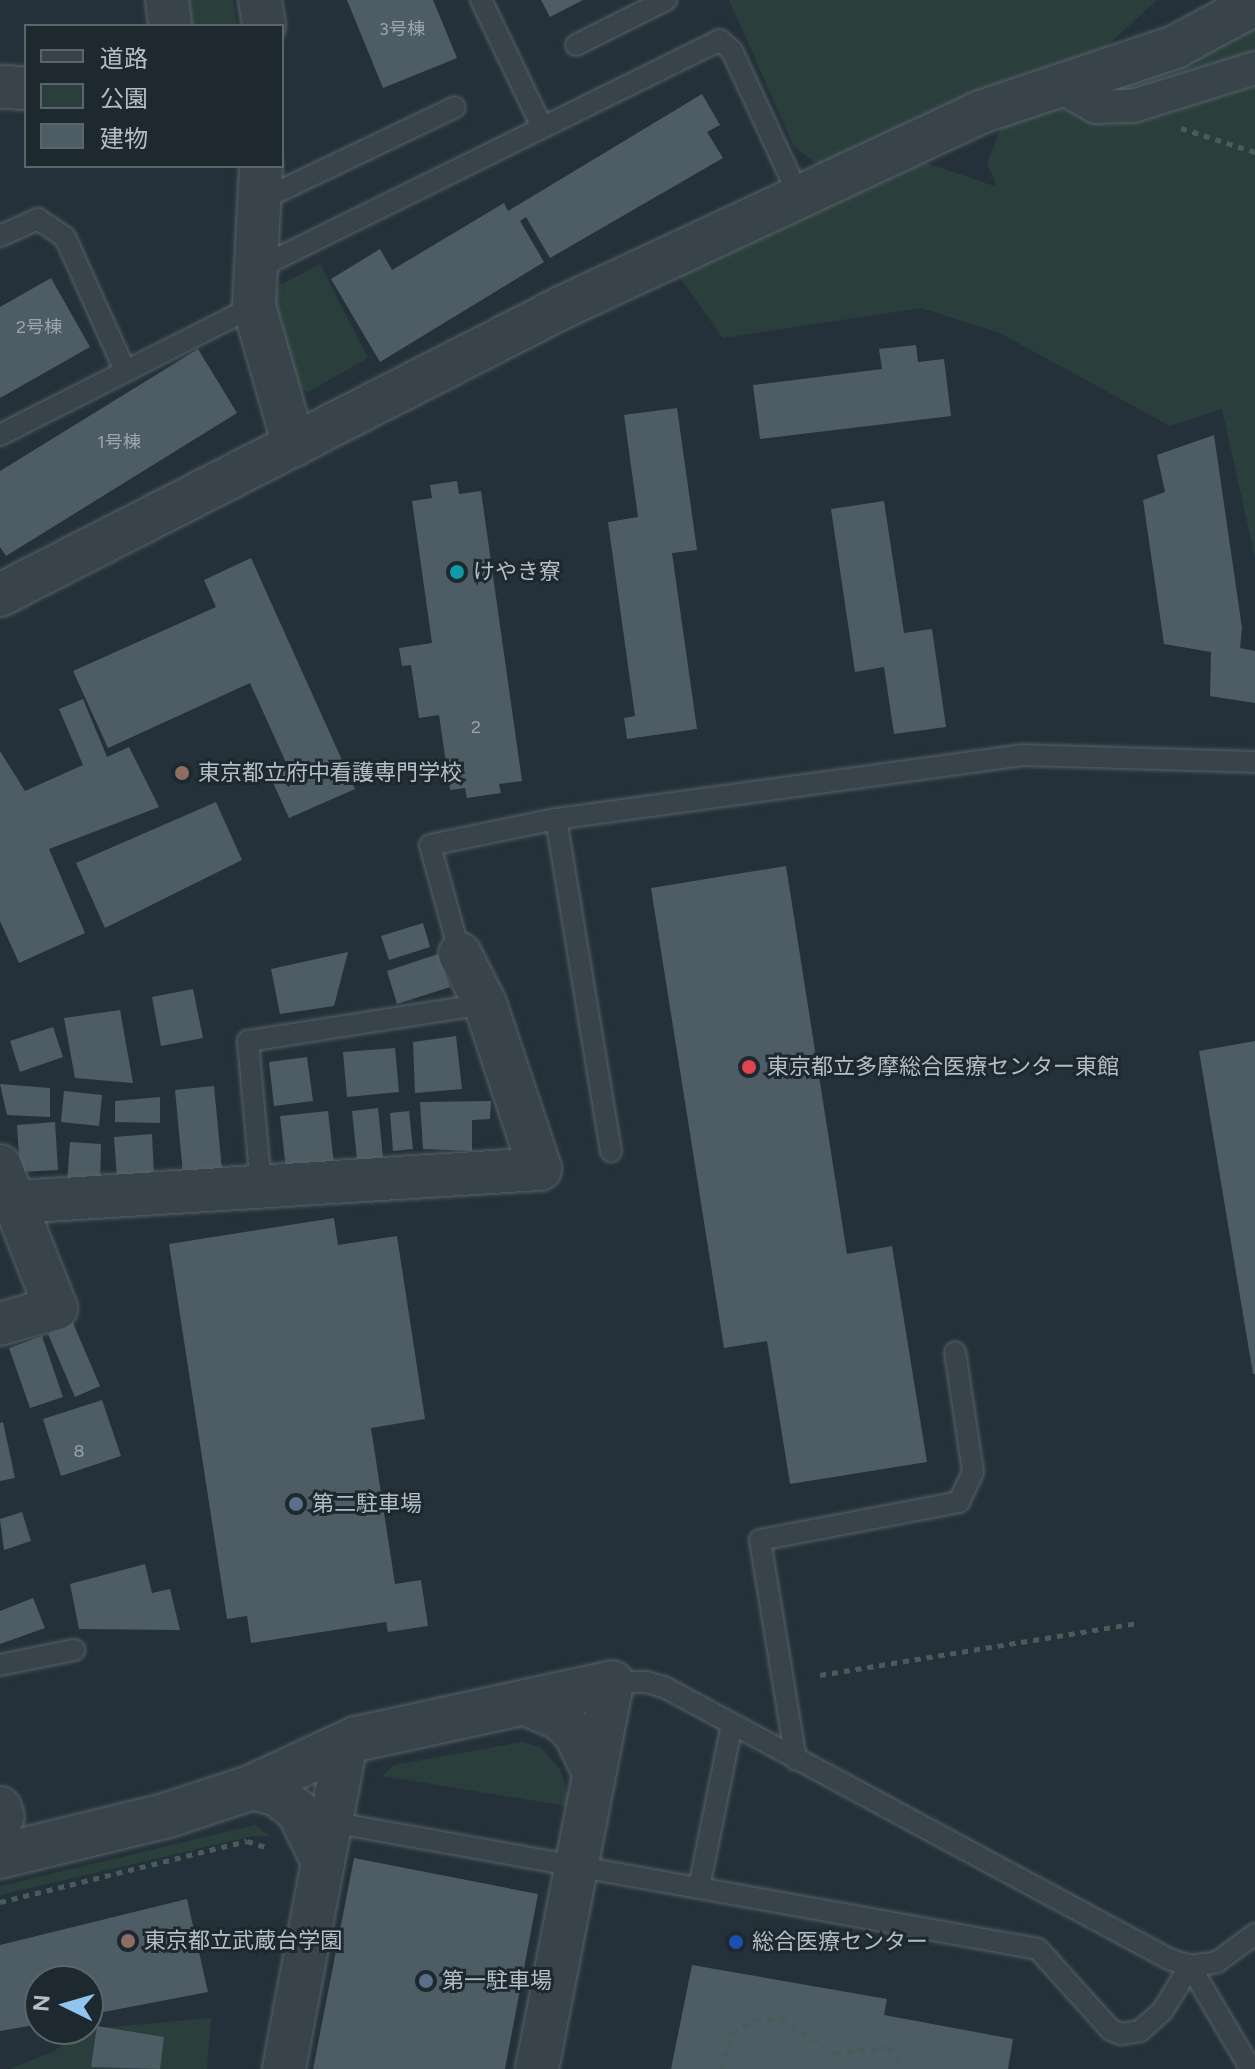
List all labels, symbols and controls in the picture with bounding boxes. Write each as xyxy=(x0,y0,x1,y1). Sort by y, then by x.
house number: 3号棟 xyxy=(379,18,425,40)
legend xyxy=(24,24,284,168)
text: 道路 xyxy=(100,44,148,73)
text: 公園 xyxy=(100,84,148,113)
text: 建物 xyxy=(100,124,148,153)
house number: 2号棟 xyxy=(16,316,62,338)
house number: 1号棟 xyxy=(97,431,141,453)
place label: けやき寮 xyxy=(473,559,561,585)
marker: けやき寮 xyxy=(448,563,466,581)
house number: 2 xyxy=(471,716,481,738)
place label: 東京都立府中看護専門学校 xyxy=(198,760,462,786)
marker: 東京都立府中看護専門学校 xyxy=(173,764,191,782)
place label: 東京都立多摩総合医療センター東館 xyxy=(767,1054,1119,1080)
marker: 東京都立多摩総合医療センター東館 xyxy=(738,1056,760,1078)
house number: 8 xyxy=(73,1440,85,1462)
place label: 第二駐車場 xyxy=(312,1491,422,1517)
marker: 第二駐車場 xyxy=(287,1495,305,1513)
place label: 東京都立武蔵台学園 xyxy=(144,1928,342,1954)
place label: 総合医療センター xyxy=(752,1929,928,1955)
marker: 東京都立武蔵台学園 xyxy=(119,1932,137,1950)
marker: 総合医療センター xyxy=(727,1933,745,1951)
north arrow xyxy=(24,1965,104,2045)
place label: 第一駐車場 xyxy=(442,1968,552,1994)
marker: 第一駐車場 xyxy=(417,1972,435,1990)
text: N xyxy=(27,1993,56,2013)

